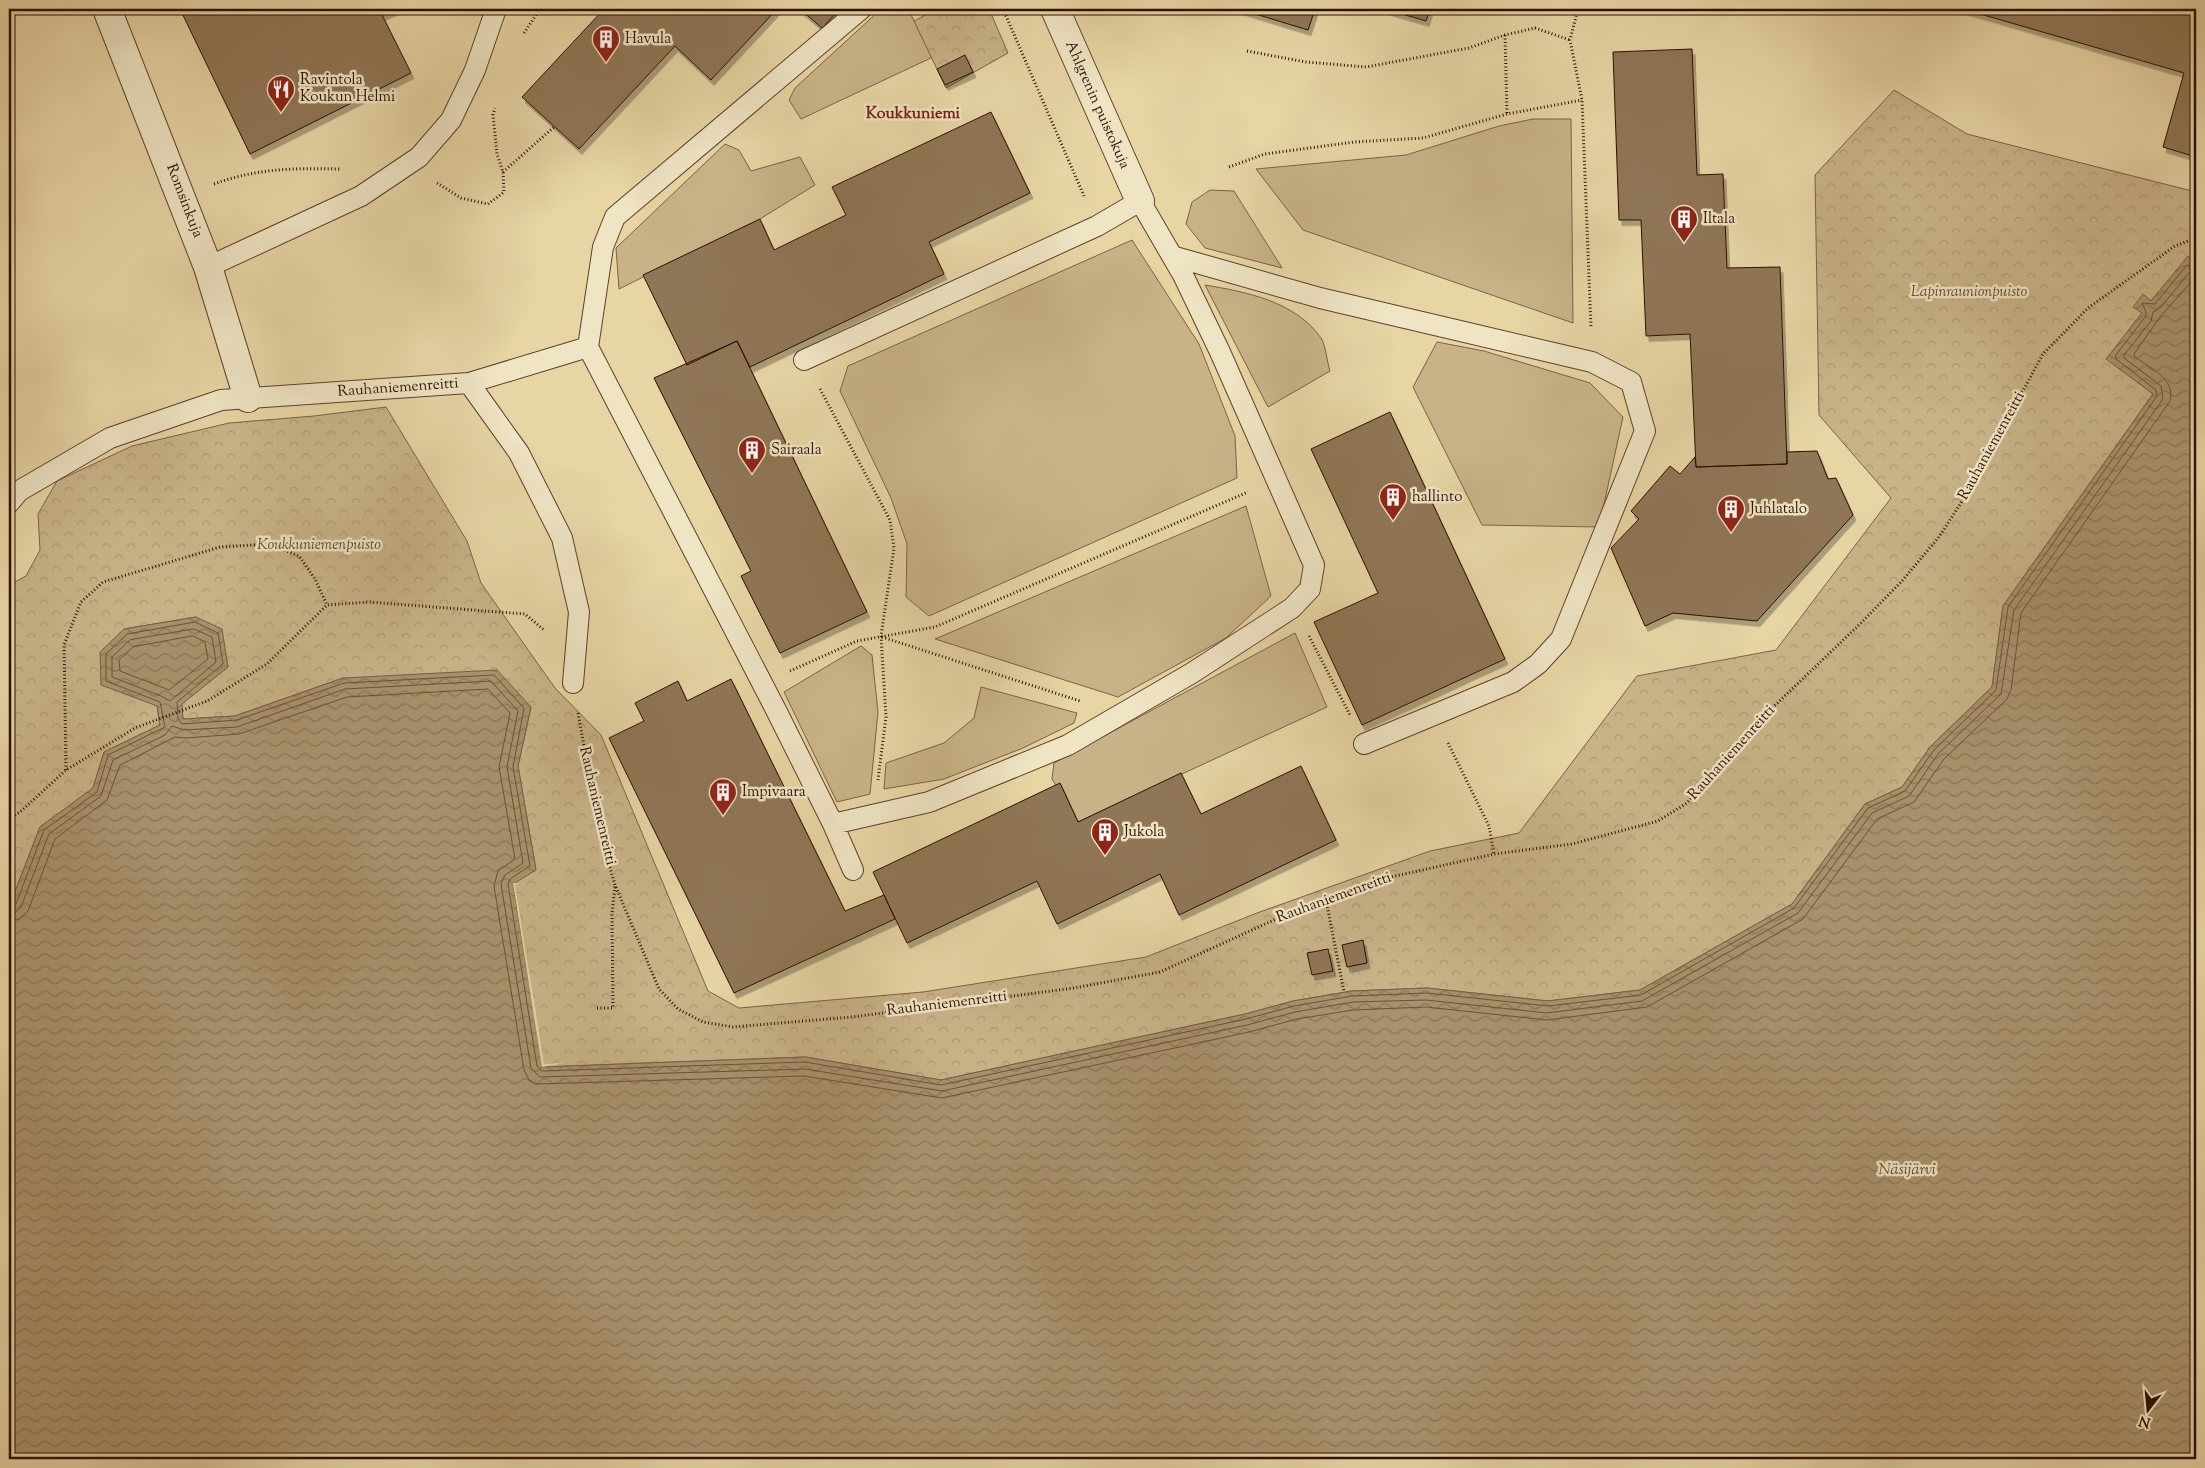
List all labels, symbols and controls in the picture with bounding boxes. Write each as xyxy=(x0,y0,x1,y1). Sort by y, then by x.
building icon: Havula xyxy=(591,24,621,63)
place label: Havula xyxy=(625,29,671,50)
street label: Ahlgrenin puistokuja xyxy=(1059,38,1135,172)
place label: Ravintola Koukun Helmi xyxy=(300,70,395,108)
restaurant icon: Ravintola Koukun Helmi xyxy=(266,74,296,113)
district label: Koukkuniemi xyxy=(866,103,961,126)
street label: Romsinkuja xyxy=(160,161,208,241)
building icon: Iltala xyxy=(1669,204,1699,243)
place label: Iltala xyxy=(1703,209,1735,230)
park label: Lapinraunionpuisto xyxy=(1911,282,2027,303)
street label: Rauhaniemenreitti xyxy=(337,373,459,403)
street label: Rauhaniemenreitti xyxy=(1953,388,2031,504)
building icon: Sairaala xyxy=(737,435,767,474)
place label: Sairaala xyxy=(771,440,822,461)
building icon: hallinto xyxy=(1378,482,1408,521)
place label: hallinto xyxy=(1412,487,1462,508)
building icon: Juhlatalo xyxy=(1716,494,1746,533)
place label: Juhlatalo xyxy=(1749,499,1807,520)
park label: Koukkuniemenpuisto xyxy=(257,535,381,556)
street label: Rauhaniemenreitti xyxy=(1684,701,1780,805)
street label: Rauhaniemenreitti xyxy=(573,745,621,867)
building icon: Impivaara xyxy=(708,777,738,816)
place label: Impivaara xyxy=(742,782,806,803)
building icon: Jukola xyxy=(1090,817,1120,856)
place label: Jukola xyxy=(1123,822,1164,843)
street label: Rauhaniemenreitti xyxy=(1273,867,1395,929)
street label: Rauhaniemenreitti xyxy=(886,986,1008,1022)
water label: Näsijärvi xyxy=(1878,1159,1936,1182)
north arrow xyxy=(2122,1386,2172,1436)
text: N xyxy=(2137,1409,2153,1432)

